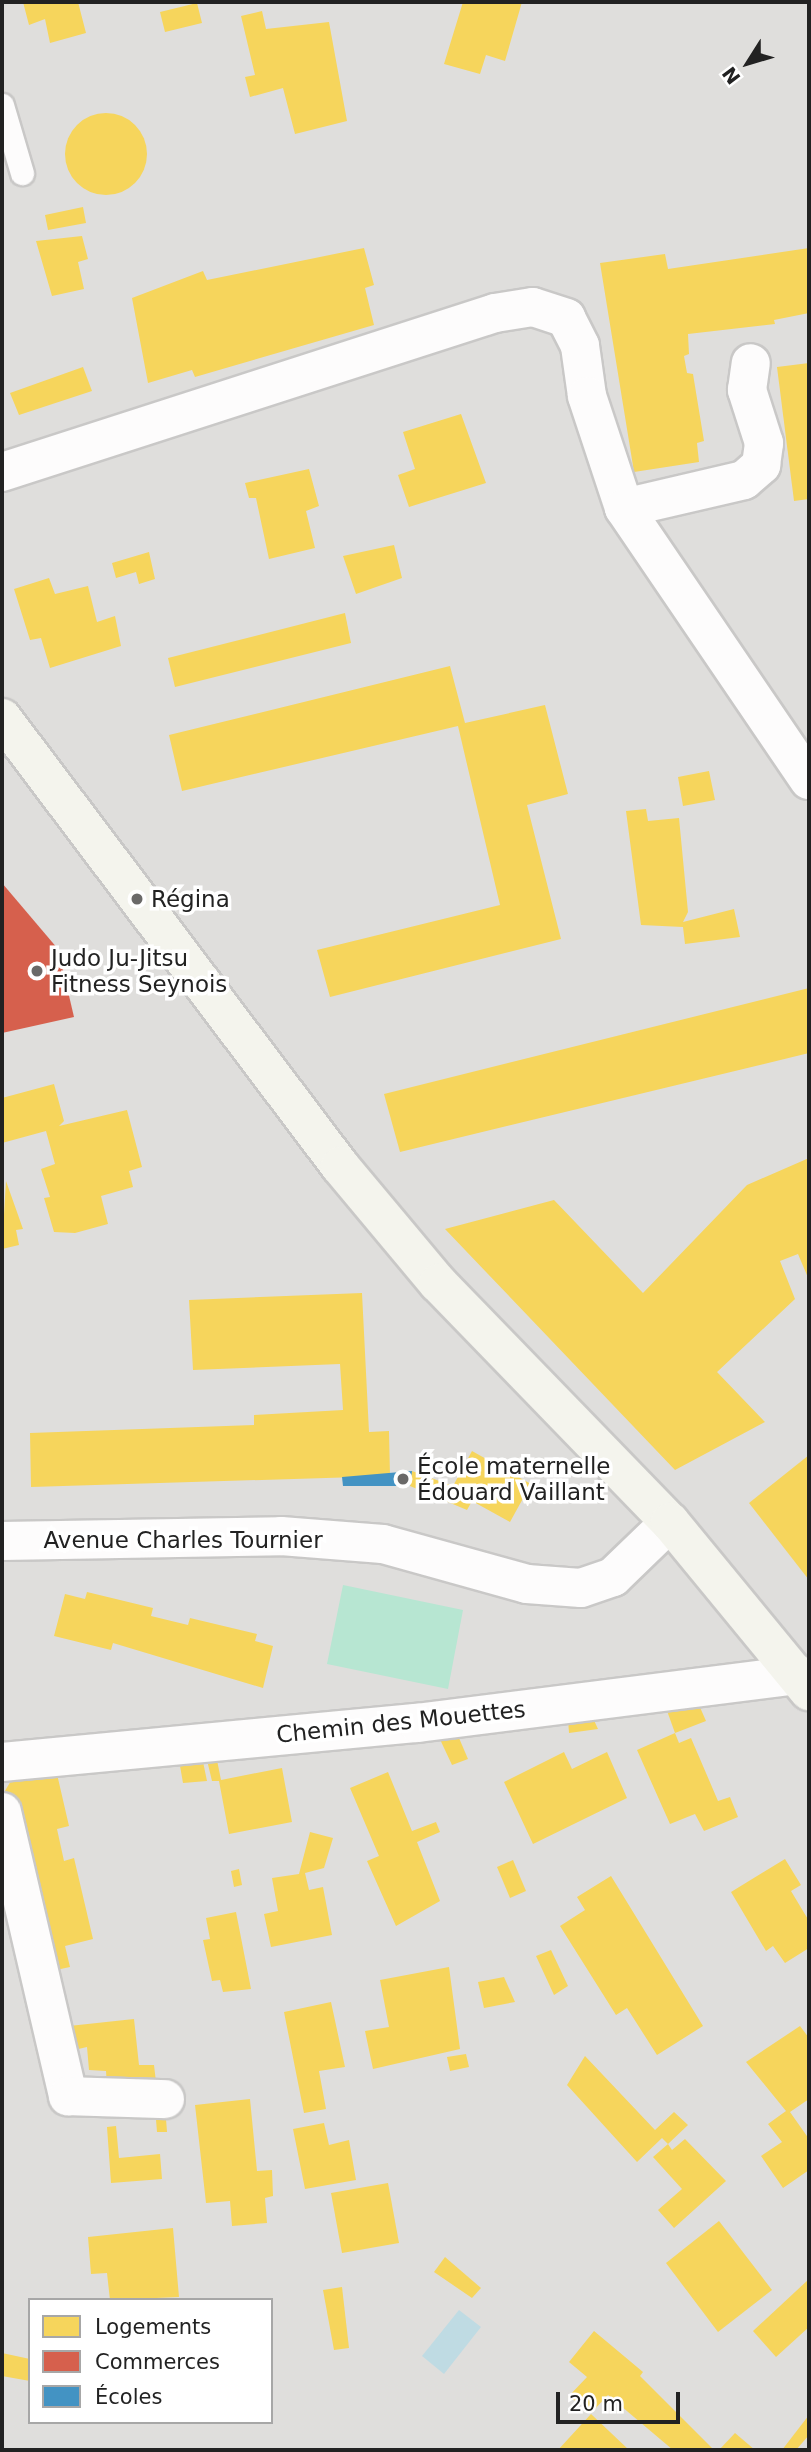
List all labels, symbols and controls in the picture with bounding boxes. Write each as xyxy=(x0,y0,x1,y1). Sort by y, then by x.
north arrow xyxy=(713,28,783,98)
text: N xyxy=(718,63,745,89)
place label: Régina xyxy=(151,885,230,913)
marker: Régina xyxy=(129,891,145,907)
place label: Judo Ju-Jitsu Fitness Seynois xyxy=(51,944,227,998)
marker: Judo Ju-Jitsu Fitness Seynois xyxy=(29,963,45,979)
place label: École maternelle Édouard Vaillant xyxy=(417,1452,610,1506)
marker: École maternelle Édouard Vaillant xyxy=(395,1471,411,1487)
street label: Avenue Charles Tournier xyxy=(43,1526,323,1554)
street label: Chemin des Mouettes xyxy=(275,1695,527,1749)
legend xyxy=(28,2298,273,2424)
text: Logements xyxy=(95,2315,211,2339)
text: Commerces xyxy=(95,2350,220,2374)
scale bar xyxy=(559,2378,683,2422)
text: Écoles xyxy=(95,2385,162,2409)
text: 20 m xyxy=(569,2392,623,2416)

